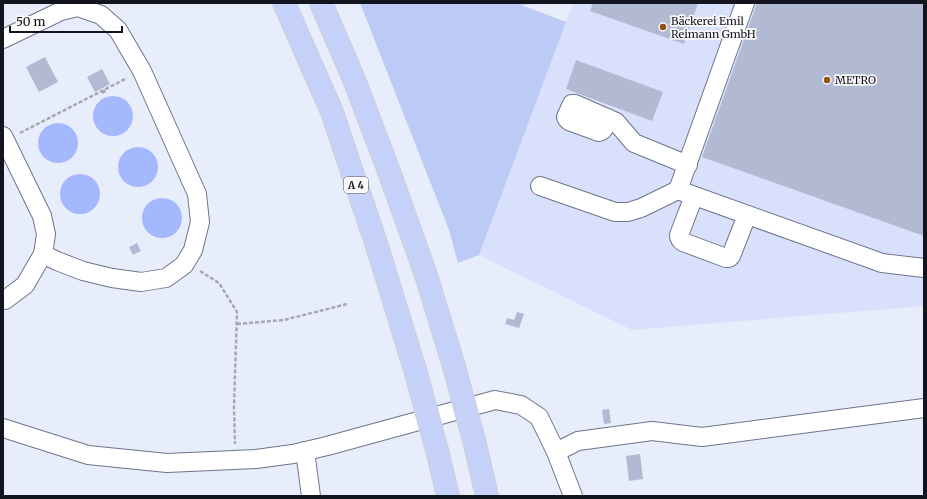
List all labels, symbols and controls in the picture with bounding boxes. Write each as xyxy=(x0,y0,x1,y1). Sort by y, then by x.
scale bar xyxy=(10,8,122,34)
text: 50 m xyxy=(16,14,45,29)
place label: Bäckerei Emil Reimann GmbH xyxy=(671,14,756,41)
marker: Bäckerei Emil Reimann GmbH xyxy=(658,22,668,32)
place label: METRO xyxy=(835,73,876,87)
marker: METRO xyxy=(822,75,832,85)
road number: A 4 xyxy=(344,177,368,193)

